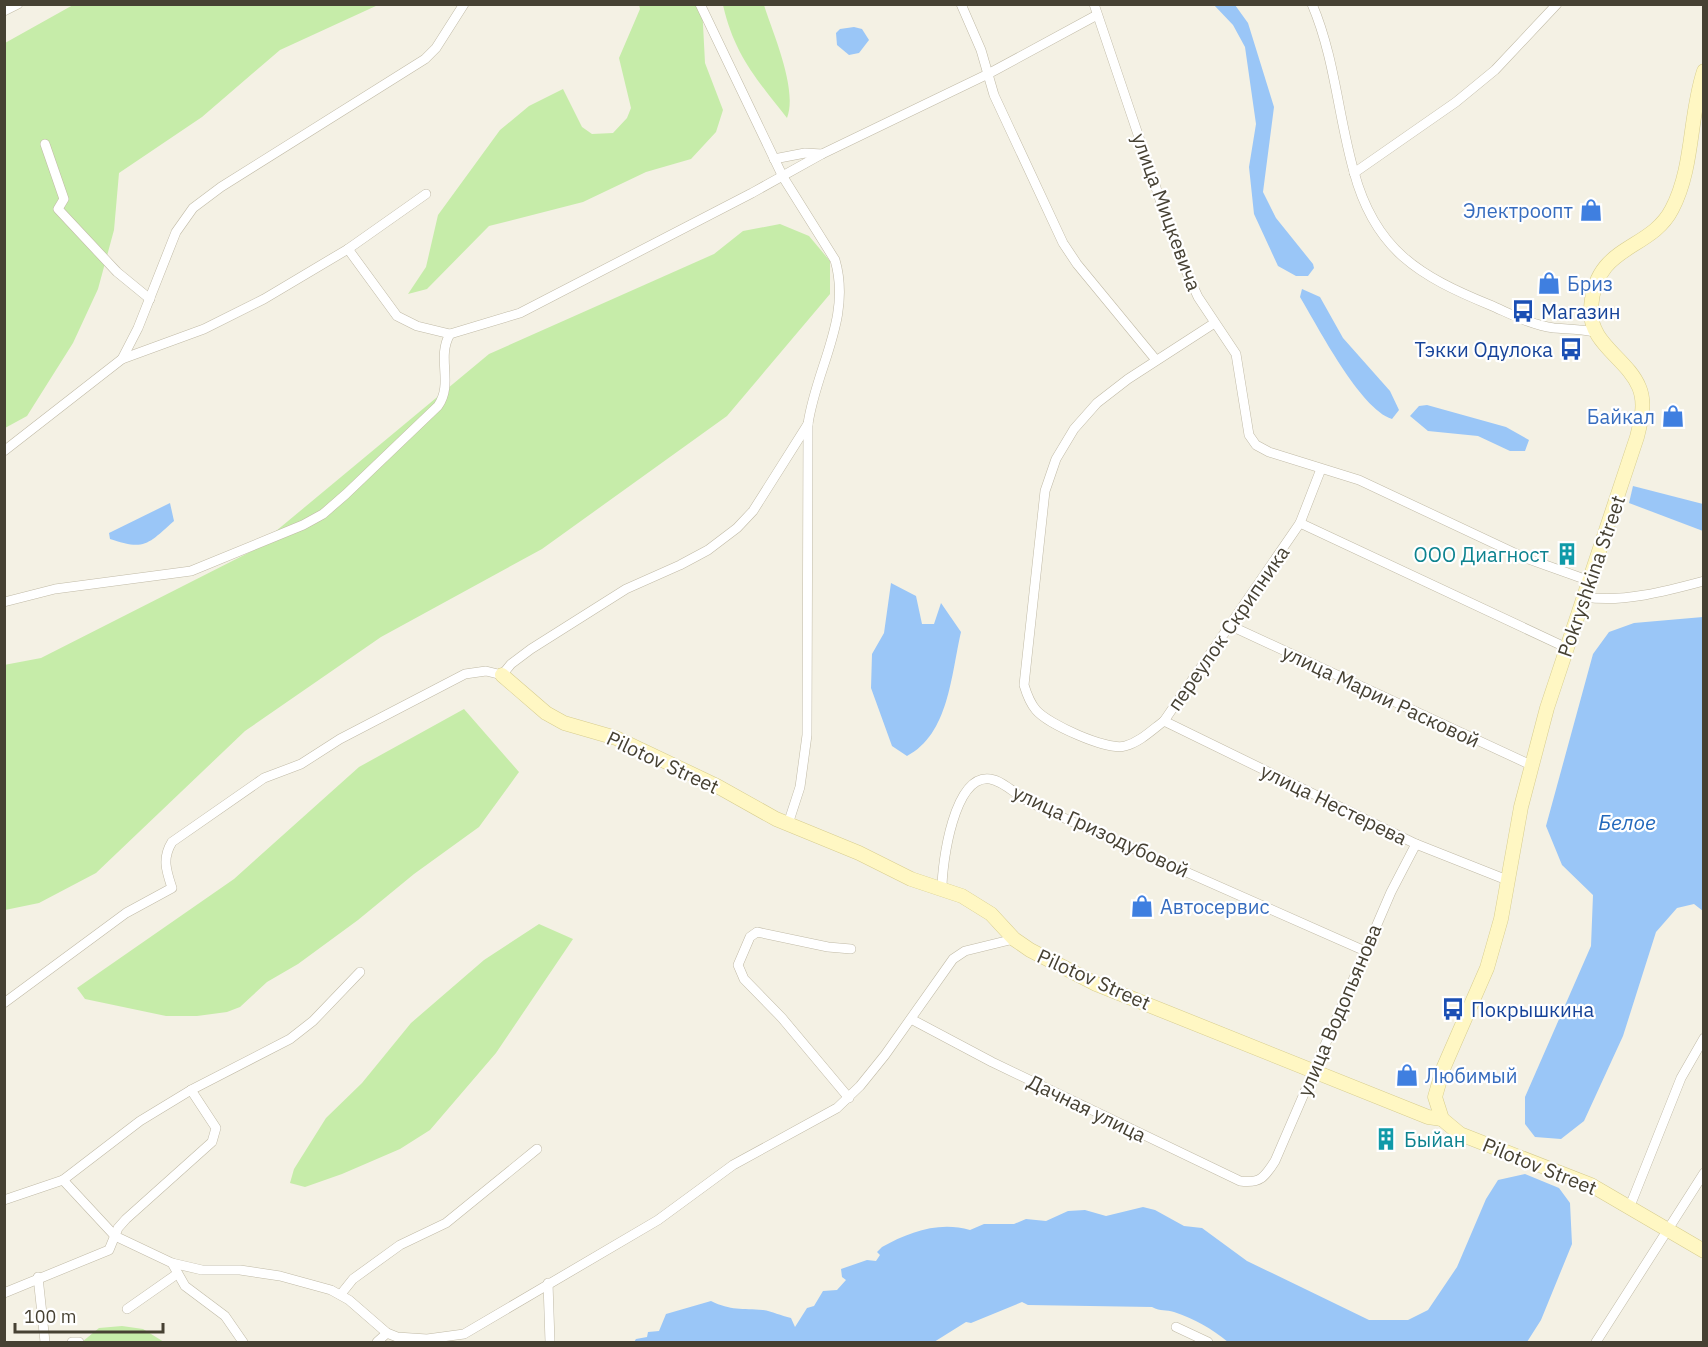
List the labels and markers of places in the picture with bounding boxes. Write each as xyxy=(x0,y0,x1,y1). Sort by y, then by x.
place label: Электроопт xyxy=(1463,197,1574,224)
shop icon: Электроопт xyxy=(1578,197,1604,223)
shop icon: Бриз xyxy=(1536,270,1562,296)
place label: Бриз xyxy=(1567,270,1613,297)
bus stop icon: Магазин xyxy=(1510,298,1536,324)
place label: Магазин xyxy=(1541,298,1621,325)
place label: Тэкки Одулока xyxy=(1415,336,1553,363)
bus stop icon: Тэкки Одулока xyxy=(1558,336,1584,362)
place label: Байкал xyxy=(1587,403,1655,430)
shop icon: Байкал xyxy=(1660,403,1686,429)
place label: ООО Диагност xyxy=(1414,541,1550,568)
building icon: ООО Диагност xyxy=(1554,541,1580,567)
shop icon: Автосервис xyxy=(1129,893,1155,919)
place label: Автосервис xyxy=(1160,893,1270,920)
bus stop icon: Покрышкина xyxy=(1440,996,1466,1022)
place label: Покрышкина xyxy=(1471,996,1595,1023)
shop icon: Любимый xyxy=(1394,1062,1420,1088)
place label: Любимый xyxy=(1425,1062,1518,1089)
building icon: Быйан xyxy=(1373,1126,1399,1152)
place label: Быйан xyxy=(1404,1126,1465,1153)

